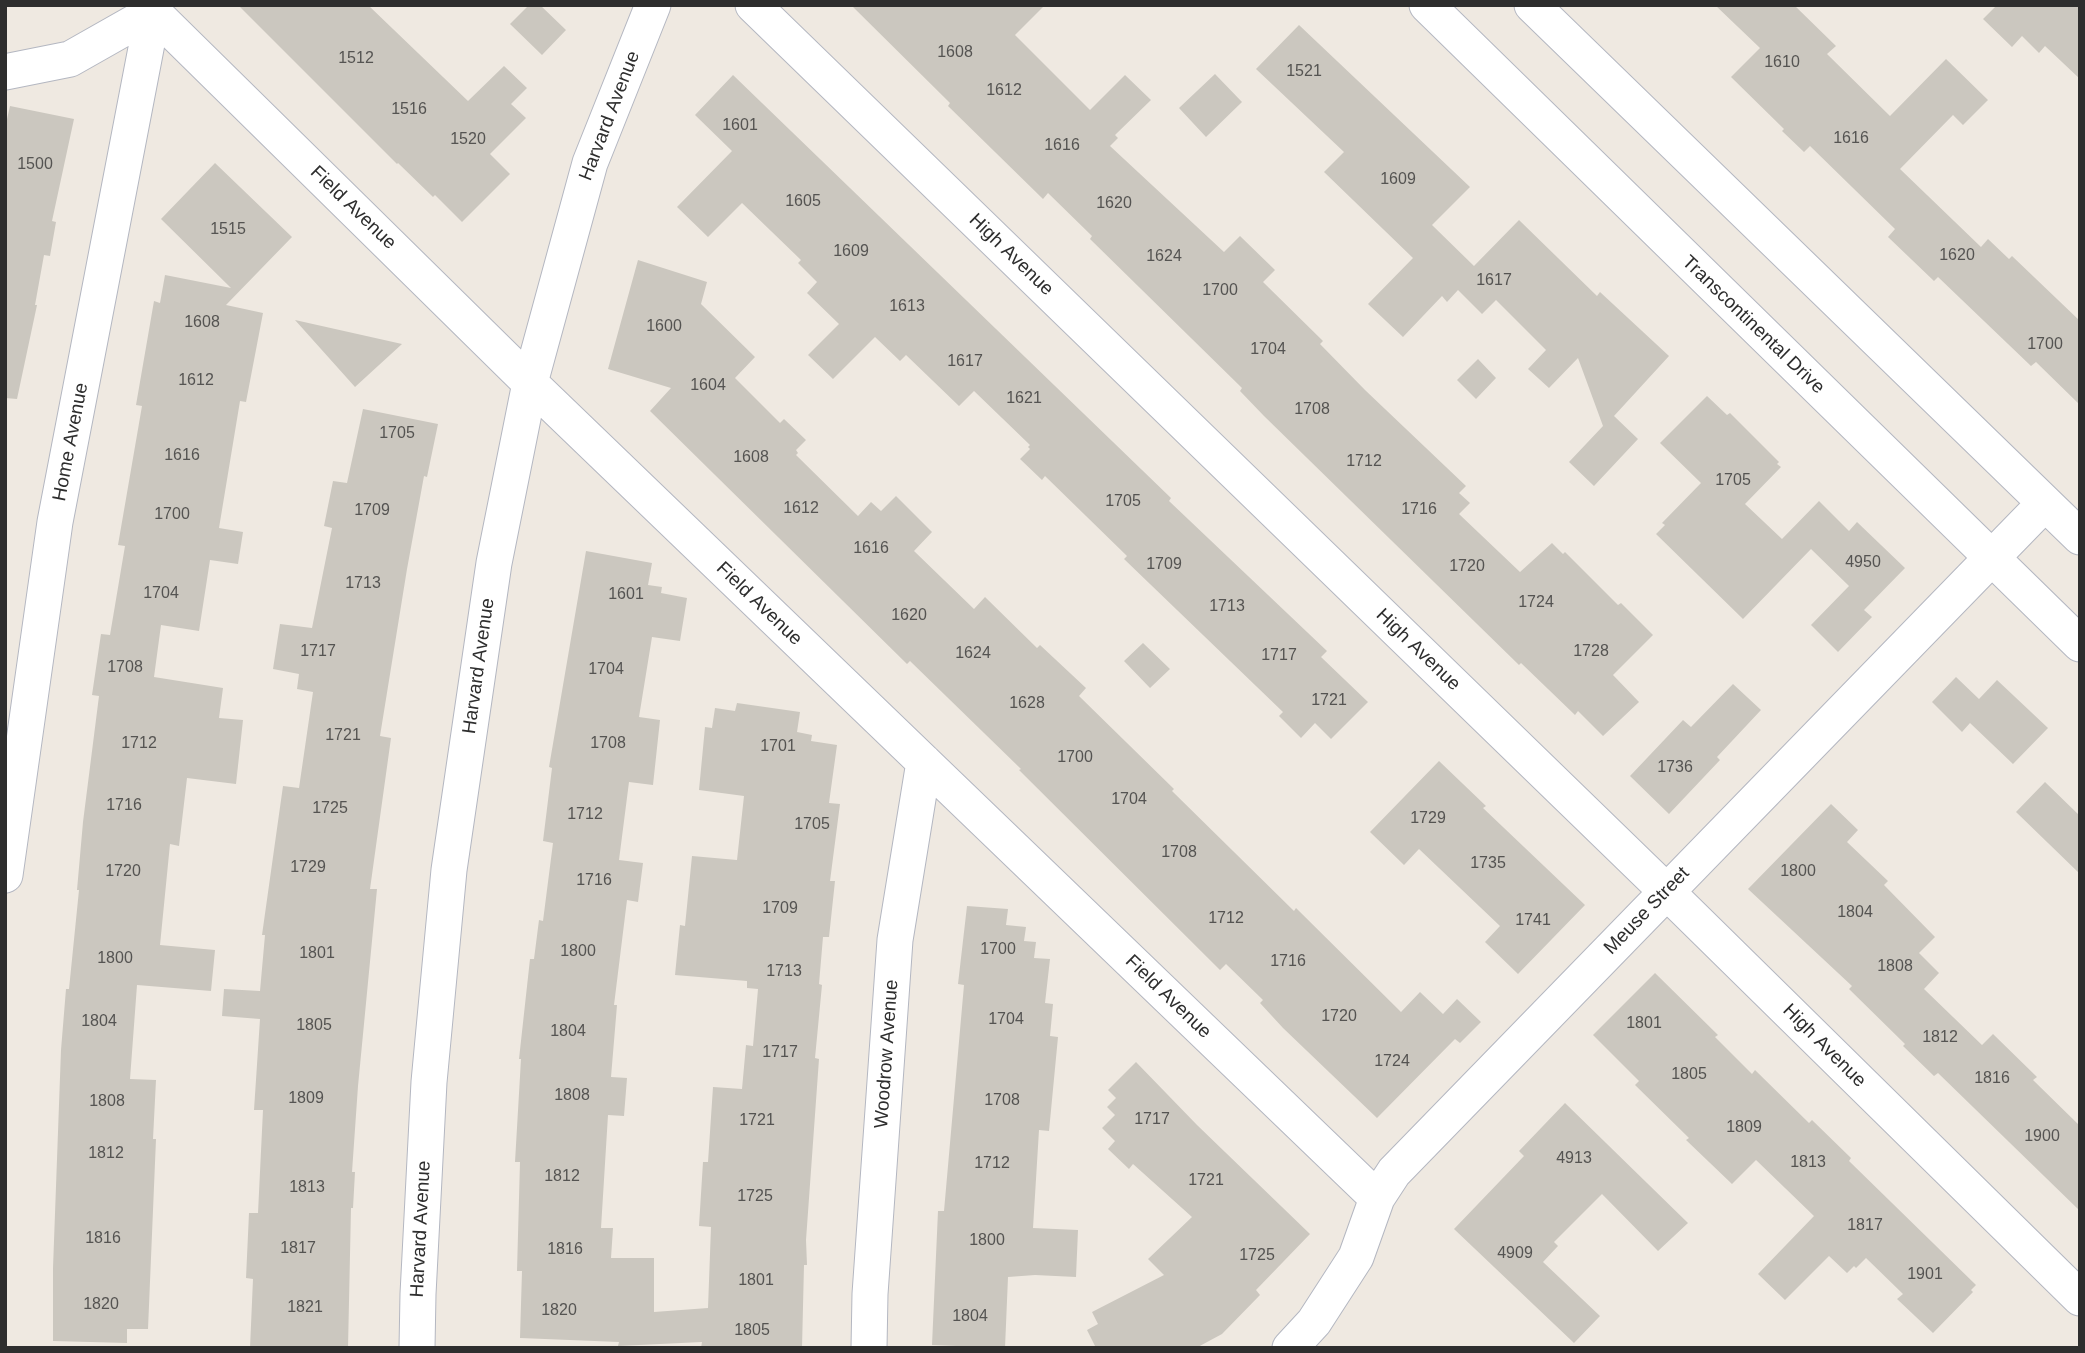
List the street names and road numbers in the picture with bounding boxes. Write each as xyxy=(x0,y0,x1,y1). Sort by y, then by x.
street label: Harvard Avenue xyxy=(575,48,645,184)
street label: Field Avenue xyxy=(305,161,401,255)
street label: High Avenue xyxy=(964,209,1058,301)
street label: Transcontinental Drive xyxy=(1677,251,1829,399)
street label: Home Avenue xyxy=(48,381,94,503)
street label: Field Avenue xyxy=(711,557,807,651)
street label: Harvard Avenue xyxy=(458,597,500,735)
street label: High Avenue xyxy=(1371,604,1465,696)
street label: Meuse Street xyxy=(1600,862,1694,960)
street label: Field Avenue xyxy=(1120,950,1216,1044)
street label: Woodrow Avenue xyxy=(870,979,904,1129)
street label: High Avenue xyxy=(1778,1000,1870,1092)
street label: Harvard Avenue xyxy=(406,1160,436,1298)

